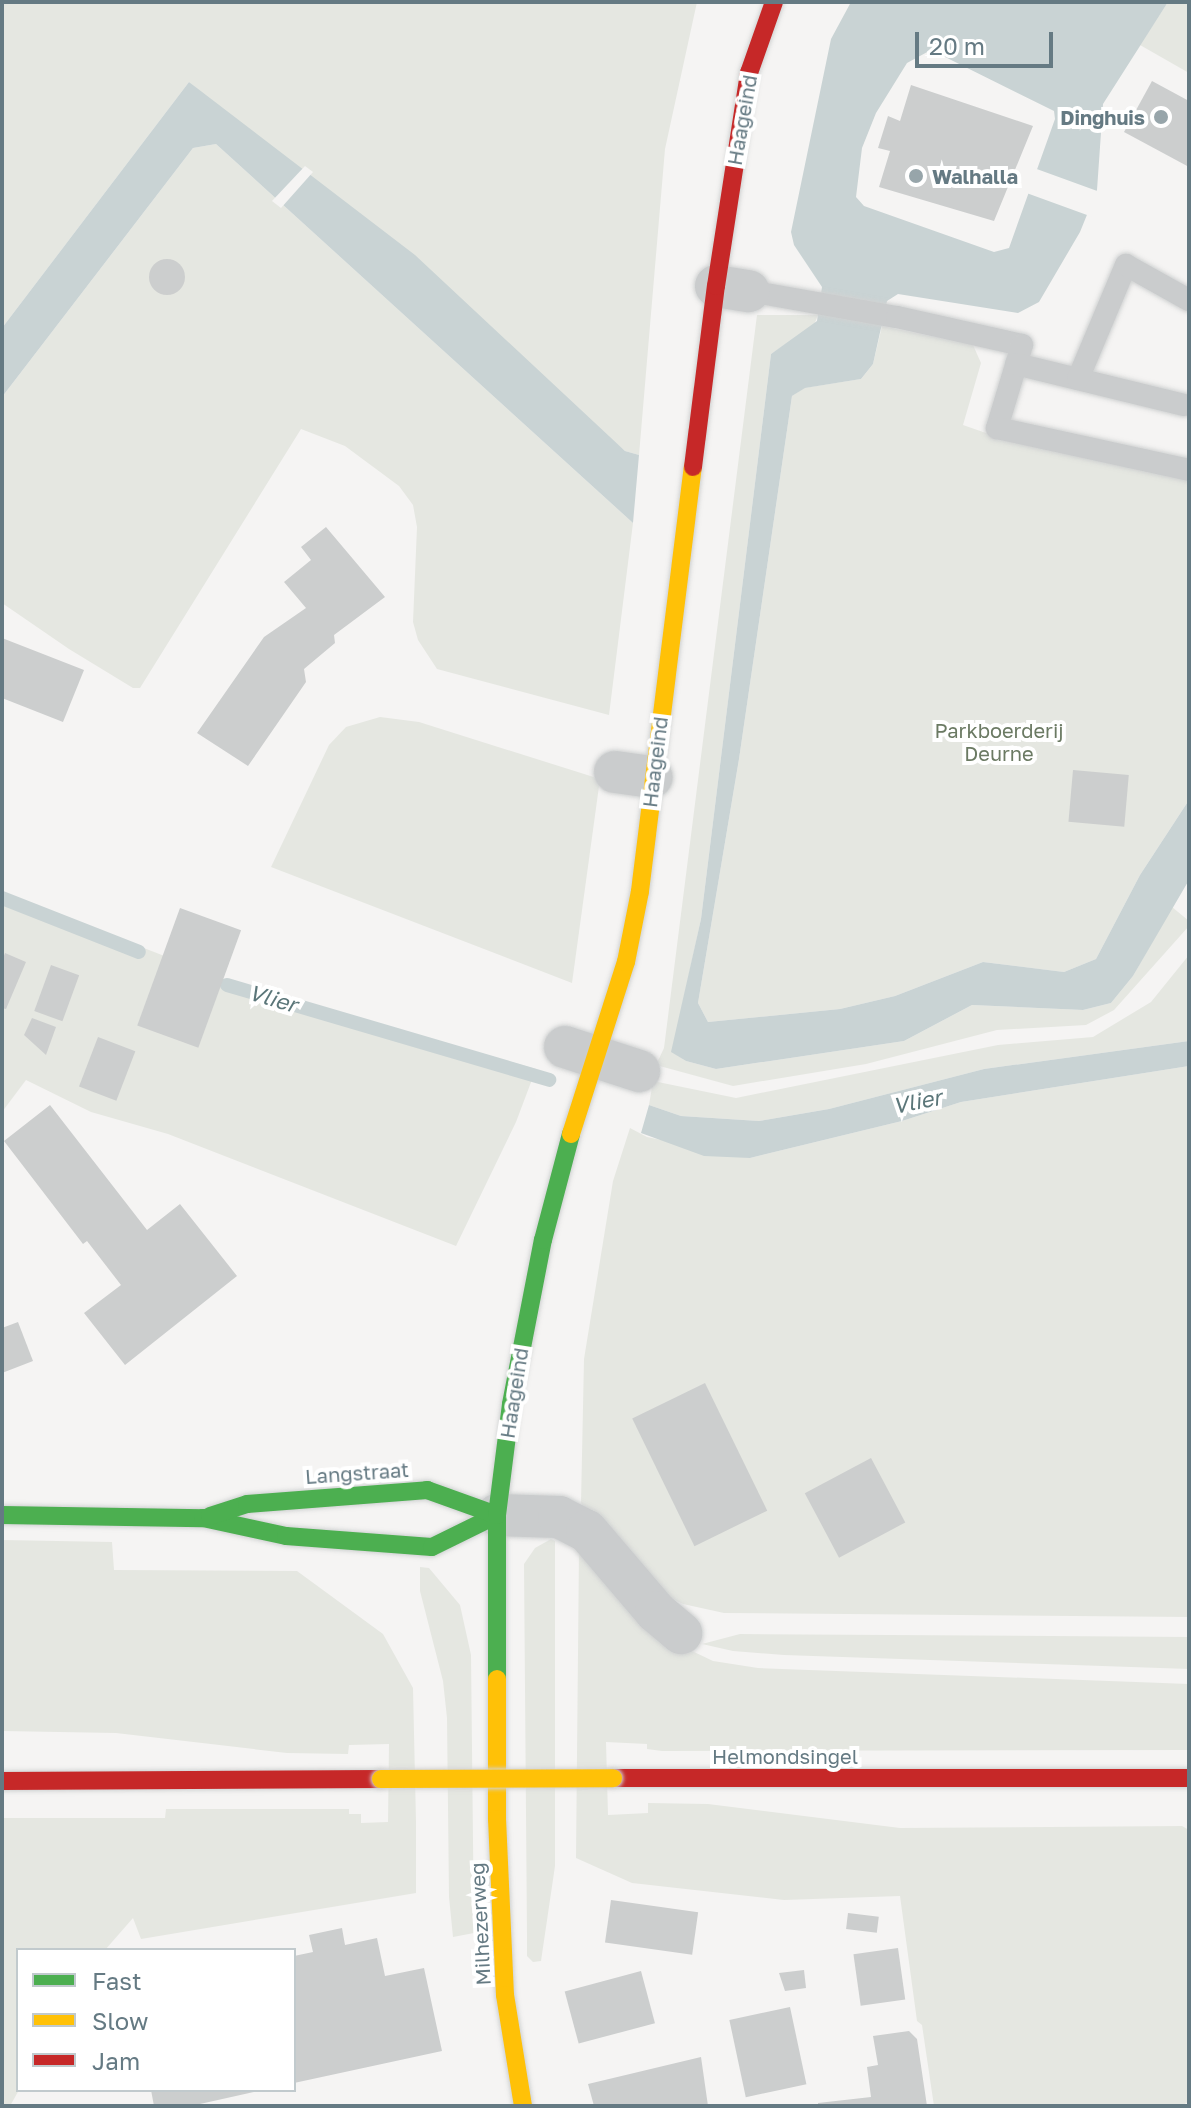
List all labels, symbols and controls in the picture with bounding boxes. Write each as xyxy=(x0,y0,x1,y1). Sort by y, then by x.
scale bar xyxy=(919,16,1057,66)
text: 20 m xyxy=(929,31,985,60)
street label: Haageind xyxy=(722,73,762,167)
place label: Dinghuis xyxy=(1060,105,1145,129)
marker: Dinghuis xyxy=(1152,108,1170,126)
place label: Walhalla xyxy=(932,164,1018,188)
marker: Walhalla xyxy=(907,167,925,185)
street label: Haageind xyxy=(638,715,672,809)
park label: Parkboerderij Deurne xyxy=(934,719,1064,766)
water label: Vlier xyxy=(246,979,300,1017)
water label: Vlier xyxy=(890,1083,944,1119)
street label: Haageind xyxy=(495,1346,533,1440)
street label: Langstraat xyxy=(304,1457,410,1489)
street label: Helmondsingel xyxy=(712,1744,858,1768)
street label: Milhezerweg xyxy=(465,1862,495,1986)
legend xyxy=(16,1948,296,2092)
text: Fast xyxy=(92,1966,142,1995)
text: Slow xyxy=(92,2006,148,2035)
text: Jam xyxy=(92,2046,140,2075)

